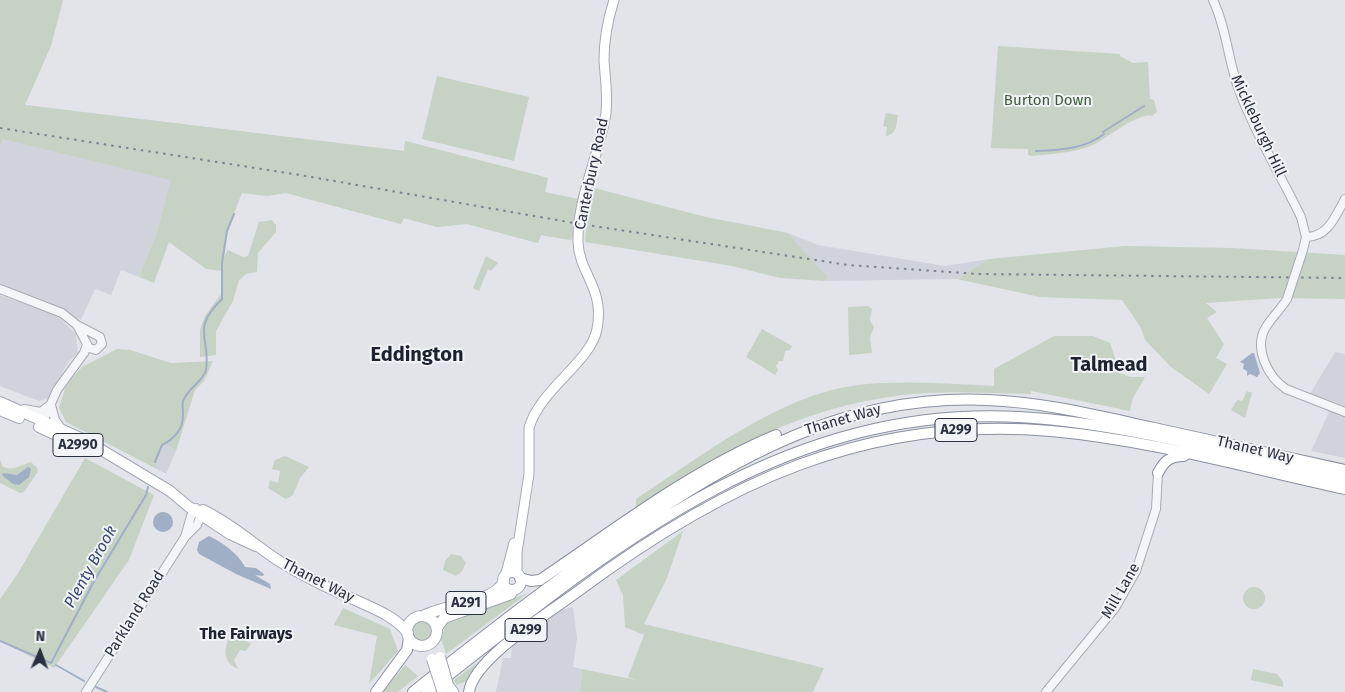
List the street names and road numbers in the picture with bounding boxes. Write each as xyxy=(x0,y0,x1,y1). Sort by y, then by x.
street label: Mickleburgh Hill xyxy=(1227,72,1289,180)
street label: Canterbury Road xyxy=(571,117,613,231)
street label: Thanet Way xyxy=(803,401,883,439)
road number: A299 xyxy=(935,418,977,442)
street label: Thanet Way xyxy=(1215,432,1295,468)
road number: A2990 xyxy=(53,434,103,456)
street label: Thanet Way xyxy=(279,555,357,607)
street label: Mill Lane xyxy=(1098,560,1144,622)
street label: Parkland Road xyxy=(101,568,169,660)
road number: A291 xyxy=(446,592,486,614)
road number: A299 xyxy=(505,618,547,642)

